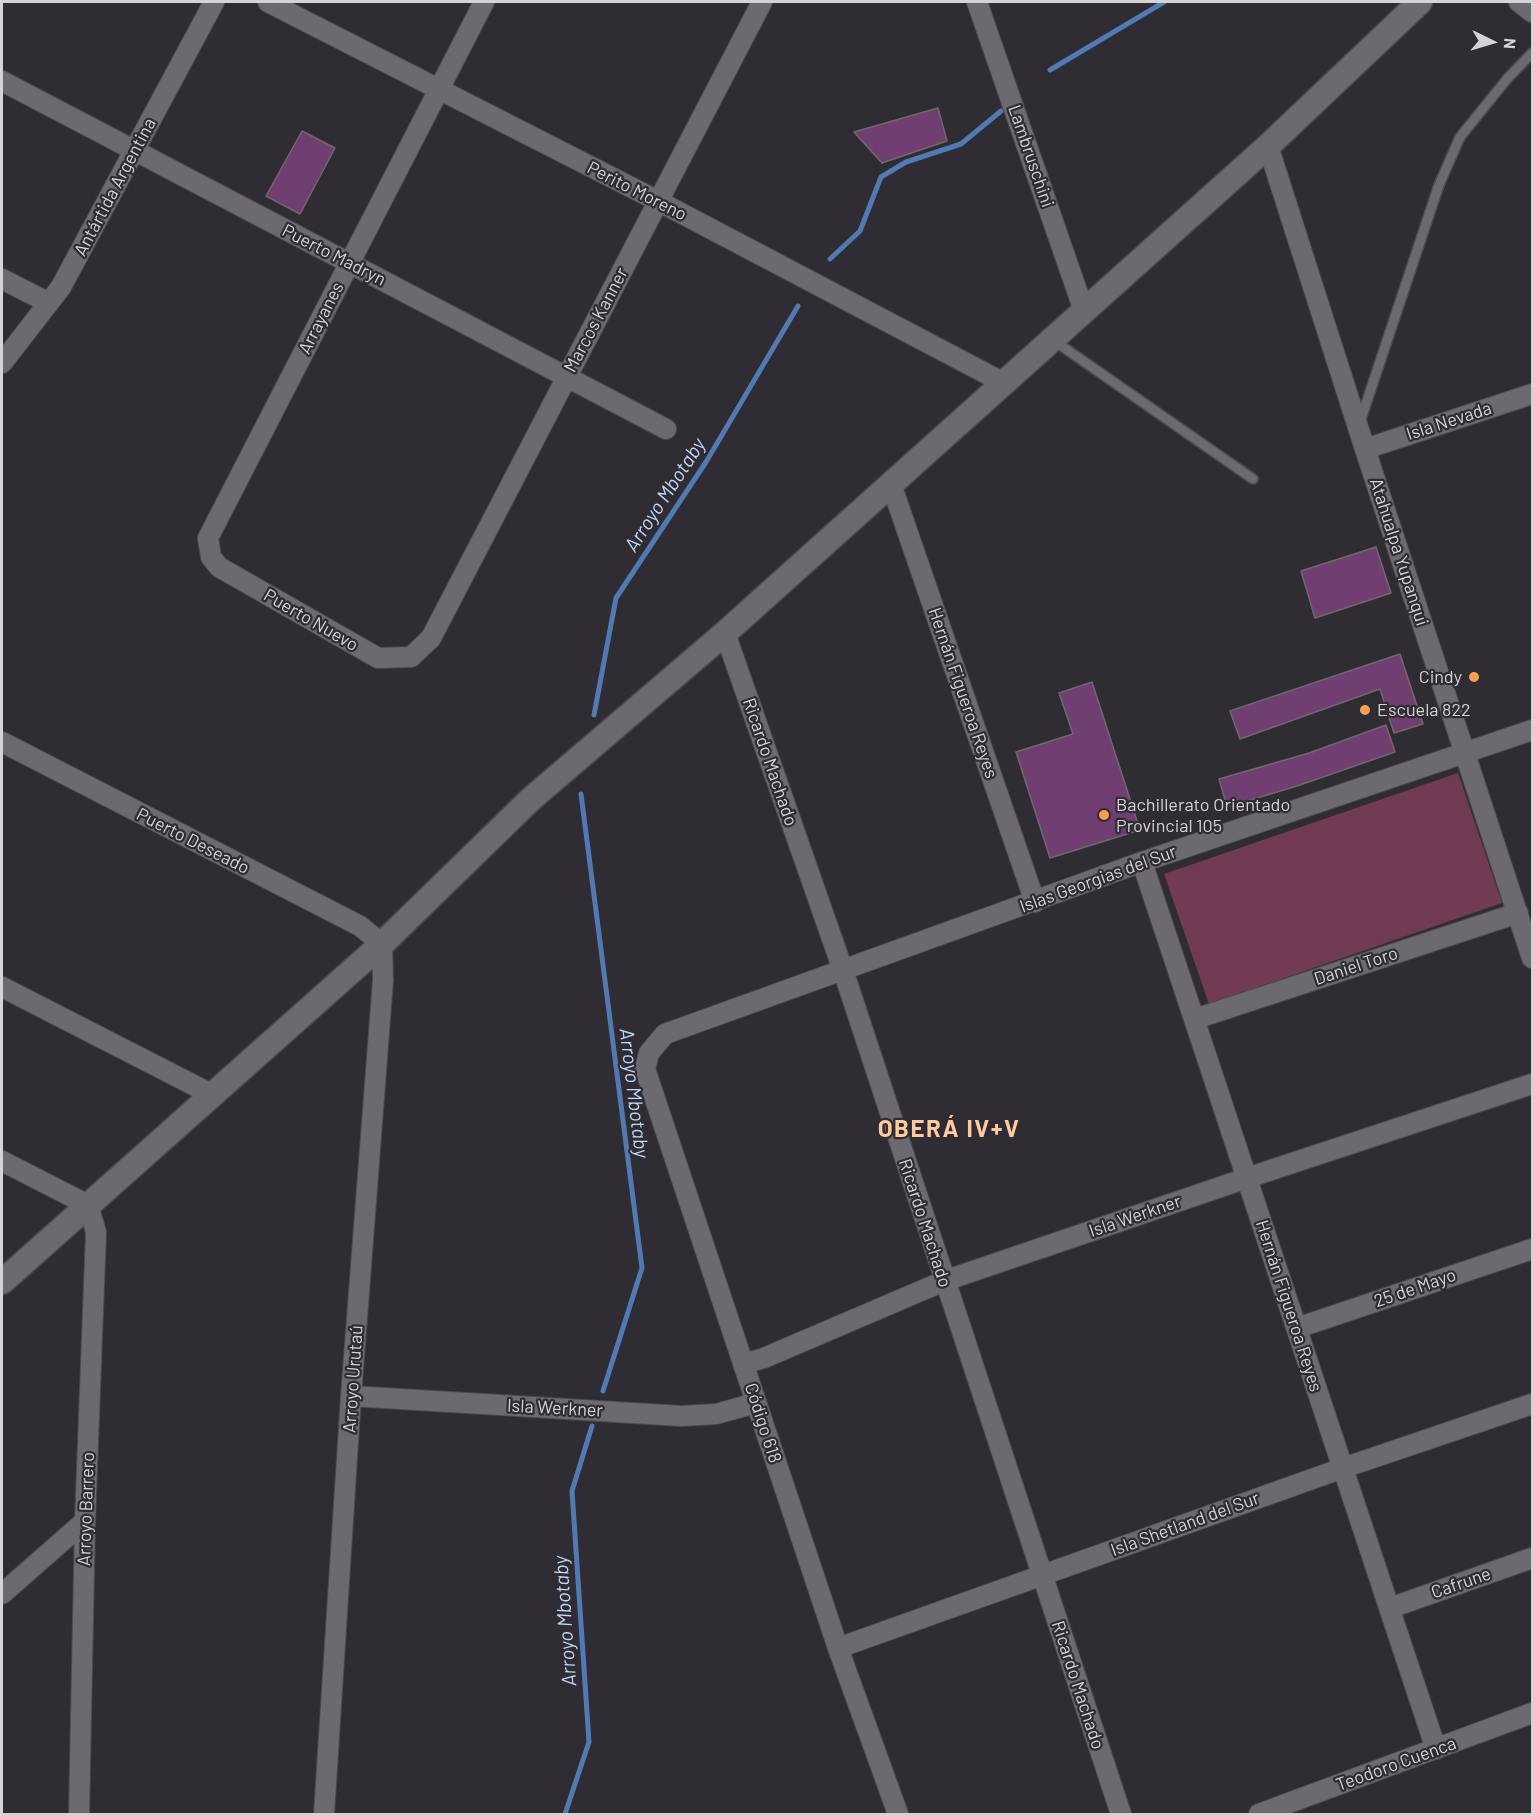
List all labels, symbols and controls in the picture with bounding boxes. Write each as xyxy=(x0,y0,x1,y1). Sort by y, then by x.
north arrow xyxy=(1462,12,1522,72)
text: N xyxy=(1501,37,1520,50)
street label: Lambruschini xyxy=(1003,102,1059,210)
street label: Antártida Argentina xyxy=(70,114,160,260)
street label: Perito Moreno xyxy=(584,157,690,225)
street label: Puerto Madryn xyxy=(279,220,389,290)
street label: Marcos Kanner xyxy=(559,264,633,376)
street label: Arrayanes xyxy=(294,278,348,358)
street label: Isla Nevada xyxy=(1404,397,1494,445)
water label: Arroyo Mbotaby xyxy=(619,434,711,556)
street label: Atahualpa Yupanqui xyxy=(1365,475,1433,629)
street label: Puerto Nuevo xyxy=(260,584,362,656)
street label: Hernán Figueroa Reyes xyxy=(924,605,1002,781)
place label: Cindy xyxy=(1419,666,1462,688)
marker: Cindy xyxy=(1467,670,1481,684)
street label: Ricardo Machado xyxy=(738,695,802,829)
place label: Escuela 822 xyxy=(1377,699,1471,721)
marker: Escuela 822 xyxy=(1358,703,1372,717)
place label: Bachillerato Orientado Provincial 105 xyxy=(1116,794,1290,836)
street label: Puerto Deseado xyxy=(133,803,253,879)
marker: Bachillerato Orientado Provincial 105 xyxy=(1097,808,1111,822)
street label: Islas Georgias del Sur xyxy=(1017,841,1179,917)
street label: Daniel Toro xyxy=(1311,942,1401,990)
water label: Arroyo Mbotaby xyxy=(614,1027,654,1159)
district label: OBERÁ IV+V xyxy=(878,1115,1020,1143)
street label: Ricardo Machado xyxy=(894,1156,956,1290)
street label: Isla Werkner xyxy=(1086,1190,1184,1242)
street label: Hernán Figueroa Reyes xyxy=(1251,1217,1327,1395)
street label: 25 de Mayo xyxy=(1371,1264,1459,1312)
street label: Arroyo Urutaú xyxy=(338,1324,368,1434)
street label: Código 618 xyxy=(740,1380,786,1466)
street label: Isla Werkner xyxy=(506,1395,604,1421)
street label: Arroyo Barrero xyxy=(73,1452,99,1566)
street label: Isla Shetland del Sur xyxy=(1108,1487,1262,1561)
water label: Arroyo Mbotaby xyxy=(548,1555,582,1687)
street label: Cafrune xyxy=(1428,1563,1494,1603)
street label: Ricardo Machado xyxy=(1047,1618,1109,1752)
street label: Teodoro Cuenca xyxy=(1333,1732,1459,1796)

